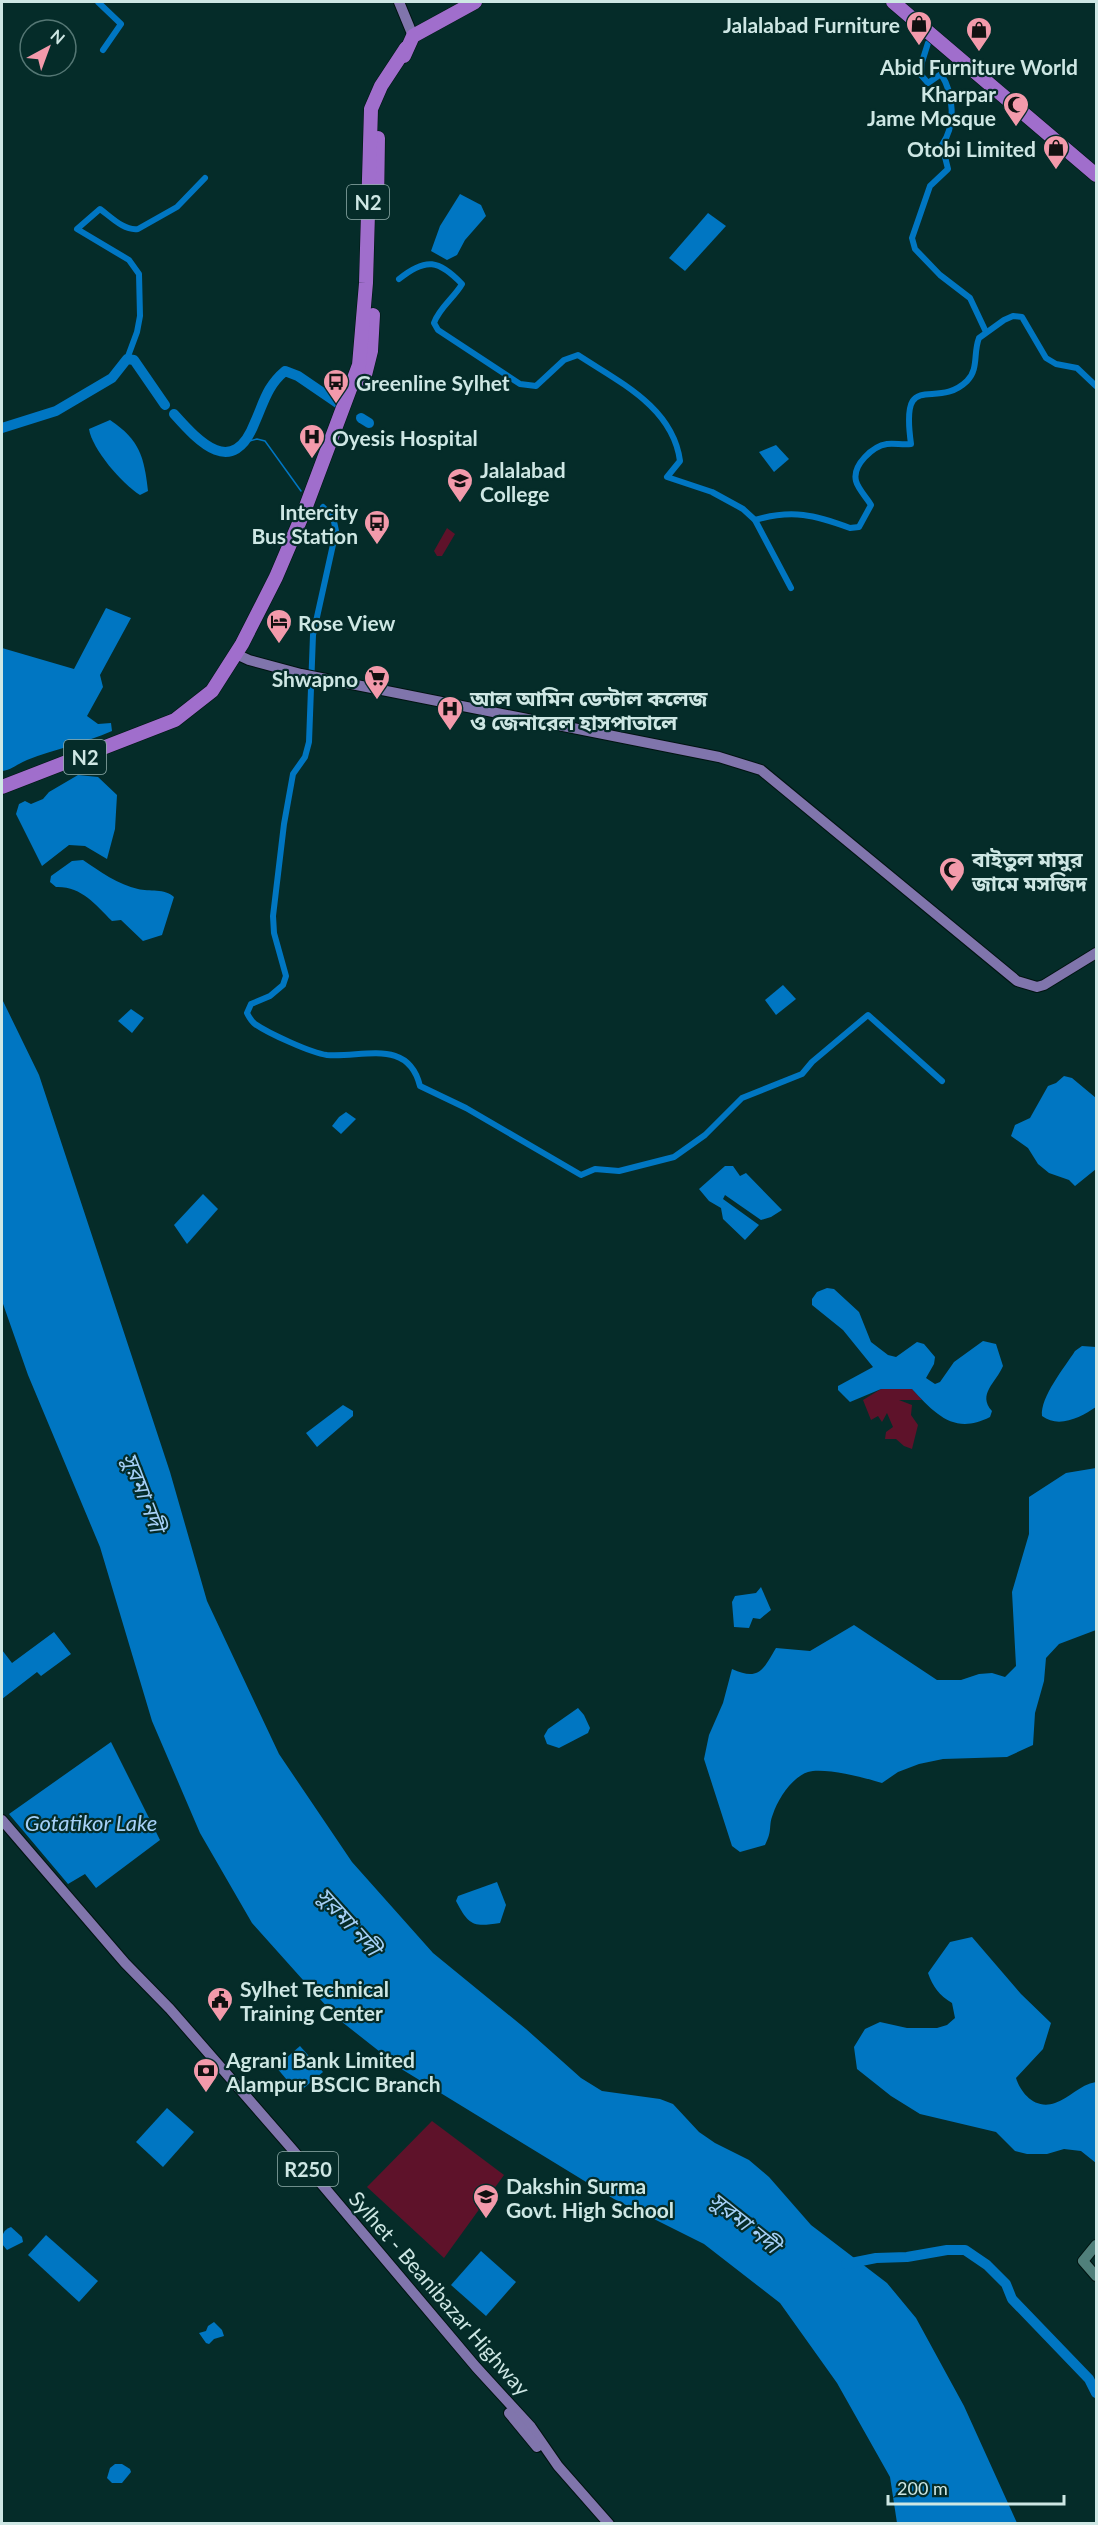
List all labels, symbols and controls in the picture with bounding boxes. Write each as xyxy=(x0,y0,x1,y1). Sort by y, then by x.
shop icon: Jalalabad Furniture xyxy=(904,9,934,47)
place label: Jalalabad Furniture xyxy=(723,12,900,37)
shop icon: Abid Furniture World xyxy=(964,15,994,53)
north arrow xyxy=(18,18,78,78)
text: N xyxy=(47,25,69,48)
place label: Abid Furniture World xyxy=(879,54,1078,79)
place label: Kharpar Jame Mosque xyxy=(867,81,996,130)
mosque icon: Kharpar Jame Mosque xyxy=(1001,90,1031,128)
shop icon: Otobi Limited xyxy=(1041,133,1071,171)
place label: Otobi Limited xyxy=(907,136,1036,161)
road number: N2 xyxy=(347,185,389,219)
bus stop icon: Greenline Sylhet xyxy=(321,367,351,405)
place label: Greenline Sylhet xyxy=(356,370,510,395)
hospital icon: Oyesis Hospital xyxy=(297,422,327,460)
place label: Oyesis Hospital xyxy=(332,425,478,450)
place label: Jalalabad College xyxy=(480,457,566,506)
school or university icon: Jalalabad College xyxy=(445,466,475,504)
place label: Intercity Bus Station xyxy=(251,499,359,548)
bus stop icon: Intercity Bus Station xyxy=(362,508,392,546)
hotel icon: Rose View xyxy=(264,607,294,645)
place label: Rose View xyxy=(298,610,396,635)
supermarket icon: Shwapno xyxy=(362,663,392,701)
place label: Shwapno xyxy=(272,666,358,691)
place label: আল আমিন ডেন্টাল কলেজ ও জেনারেল হাসপাতালে xyxy=(469,685,709,734)
hospital icon: আল আমিন ডেন্টাল কলেজ ও জেনারেল হাসপাতালে xyxy=(435,694,465,732)
road number: N2 xyxy=(64,740,106,774)
place label: বাইতুল মামুর জামে মসজিদ xyxy=(971,846,1088,895)
mosque icon: বাইতুল মামুর জামে মসজিদ xyxy=(937,855,967,893)
water label: সুরমা নদী xyxy=(116,1449,173,1540)
water label: Gotatikor Lake xyxy=(25,1809,157,1836)
water label: সুরমা নদী xyxy=(311,1881,389,1964)
place label: Sylhet Technical Training Center xyxy=(240,1976,389,2025)
public building icon: Sylhet Technical Training Center xyxy=(205,1985,235,2023)
place label: Agrani Bank Limited Alampur BSCIC Branch xyxy=(225,2047,441,2096)
bank icon: Agrani Bank Limited Alampur BSCIC Branch xyxy=(191,2056,221,2094)
road number: R250 xyxy=(278,2152,338,2186)
place label: Dakshin Surma Govt. High School xyxy=(506,2173,674,2222)
school or university icon: Dakshin Surma Govt. High School xyxy=(471,2182,501,2220)
street label: Sylhet - Beanibazar Highway xyxy=(344,2186,536,2400)
water label: সুরমা নদী xyxy=(704,2186,789,2262)
scale bar xyxy=(888,2468,1064,2506)
text: 200 m xyxy=(897,2477,948,2499)

